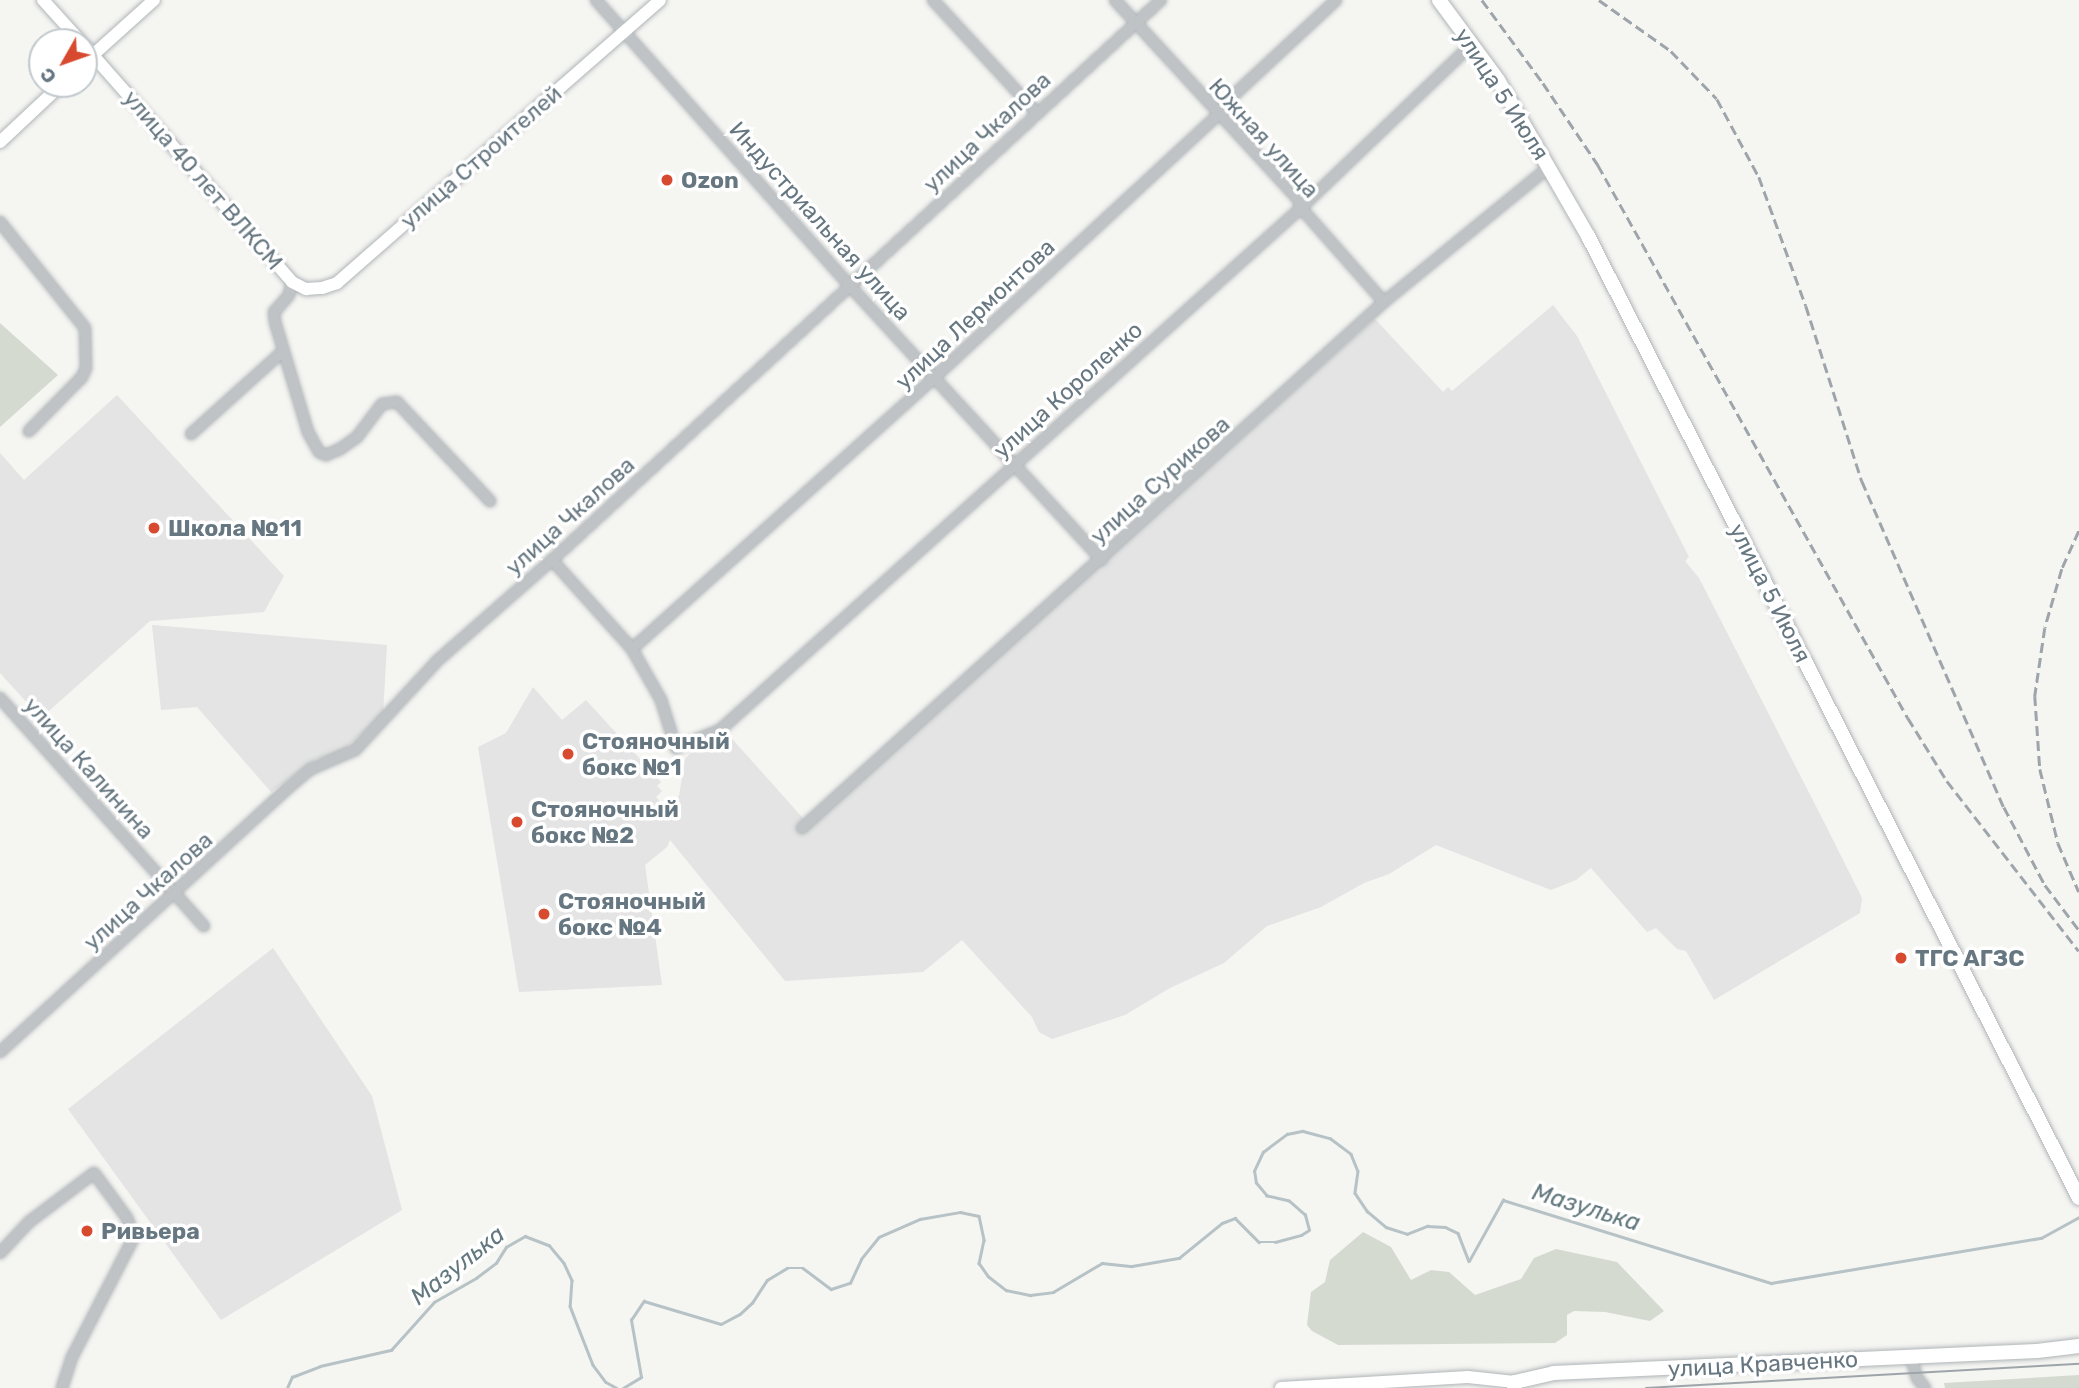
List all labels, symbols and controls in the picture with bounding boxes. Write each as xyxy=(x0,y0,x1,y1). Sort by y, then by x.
street label: улица 5 Июля xyxy=(1449,23,1555,165)
north arrow xyxy=(28,28,98,98)
text: С xyxy=(35,63,61,88)
street label: улица Чкалова xyxy=(918,66,1056,198)
street label: Южная улица xyxy=(1203,73,1325,203)
street label: улица Строителей xyxy=(395,79,567,235)
street label: улица 40 лет ВЛКСМ xyxy=(117,85,289,275)
street label: Индустриальная улица xyxy=(723,116,917,326)
place label: Ozon xyxy=(681,166,739,194)
marker: Ozon xyxy=(659,172,675,188)
street label: улица Лермонтова xyxy=(890,233,1060,395)
street label: улица Короленко xyxy=(988,316,1148,464)
street label: улица Сурикова xyxy=(1085,410,1235,550)
street label: улица Чкалова xyxy=(500,451,640,581)
place label: Школа №11 xyxy=(168,514,302,542)
street label: улица 5 Июля xyxy=(1723,519,1817,667)
marker: Школа №11 xyxy=(146,520,162,536)
street label: улица Калинина xyxy=(18,691,160,845)
place label: Стояночный бокс №1 xyxy=(582,727,730,781)
marker: Стояночный бокс №1 xyxy=(560,746,576,762)
place label: Стояночный бокс №2 xyxy=(531,795,679,849)
marker: Стояночный бокс №2 xyxy=(509,814,525,830)
street label: улица Чкалова xyxy=(78,826,218,956)
place label: Стояночный бокс №4 xyxy=(558,887,706,941)
marker: Стояночный бокс №4 xyxy=(536,906,552,922)
place label: ТГС АГЗС xyxy=(1915,944,2024,972)
marker: ТГС АГЗС xyxy=(1893,950,1909,966)
water label: Мазулька xyxy=(1529,1178,1643,1238)
place label: Ривьера xyxy=(101,1217,200,1245)
water label: Мазулька xyxy=(405,1220,511,1312)
marker: Ривьера xyxy=(79,1223,95,1239)
street label: улица Кравченко xyxy=(1667,1345,1859,1383)

